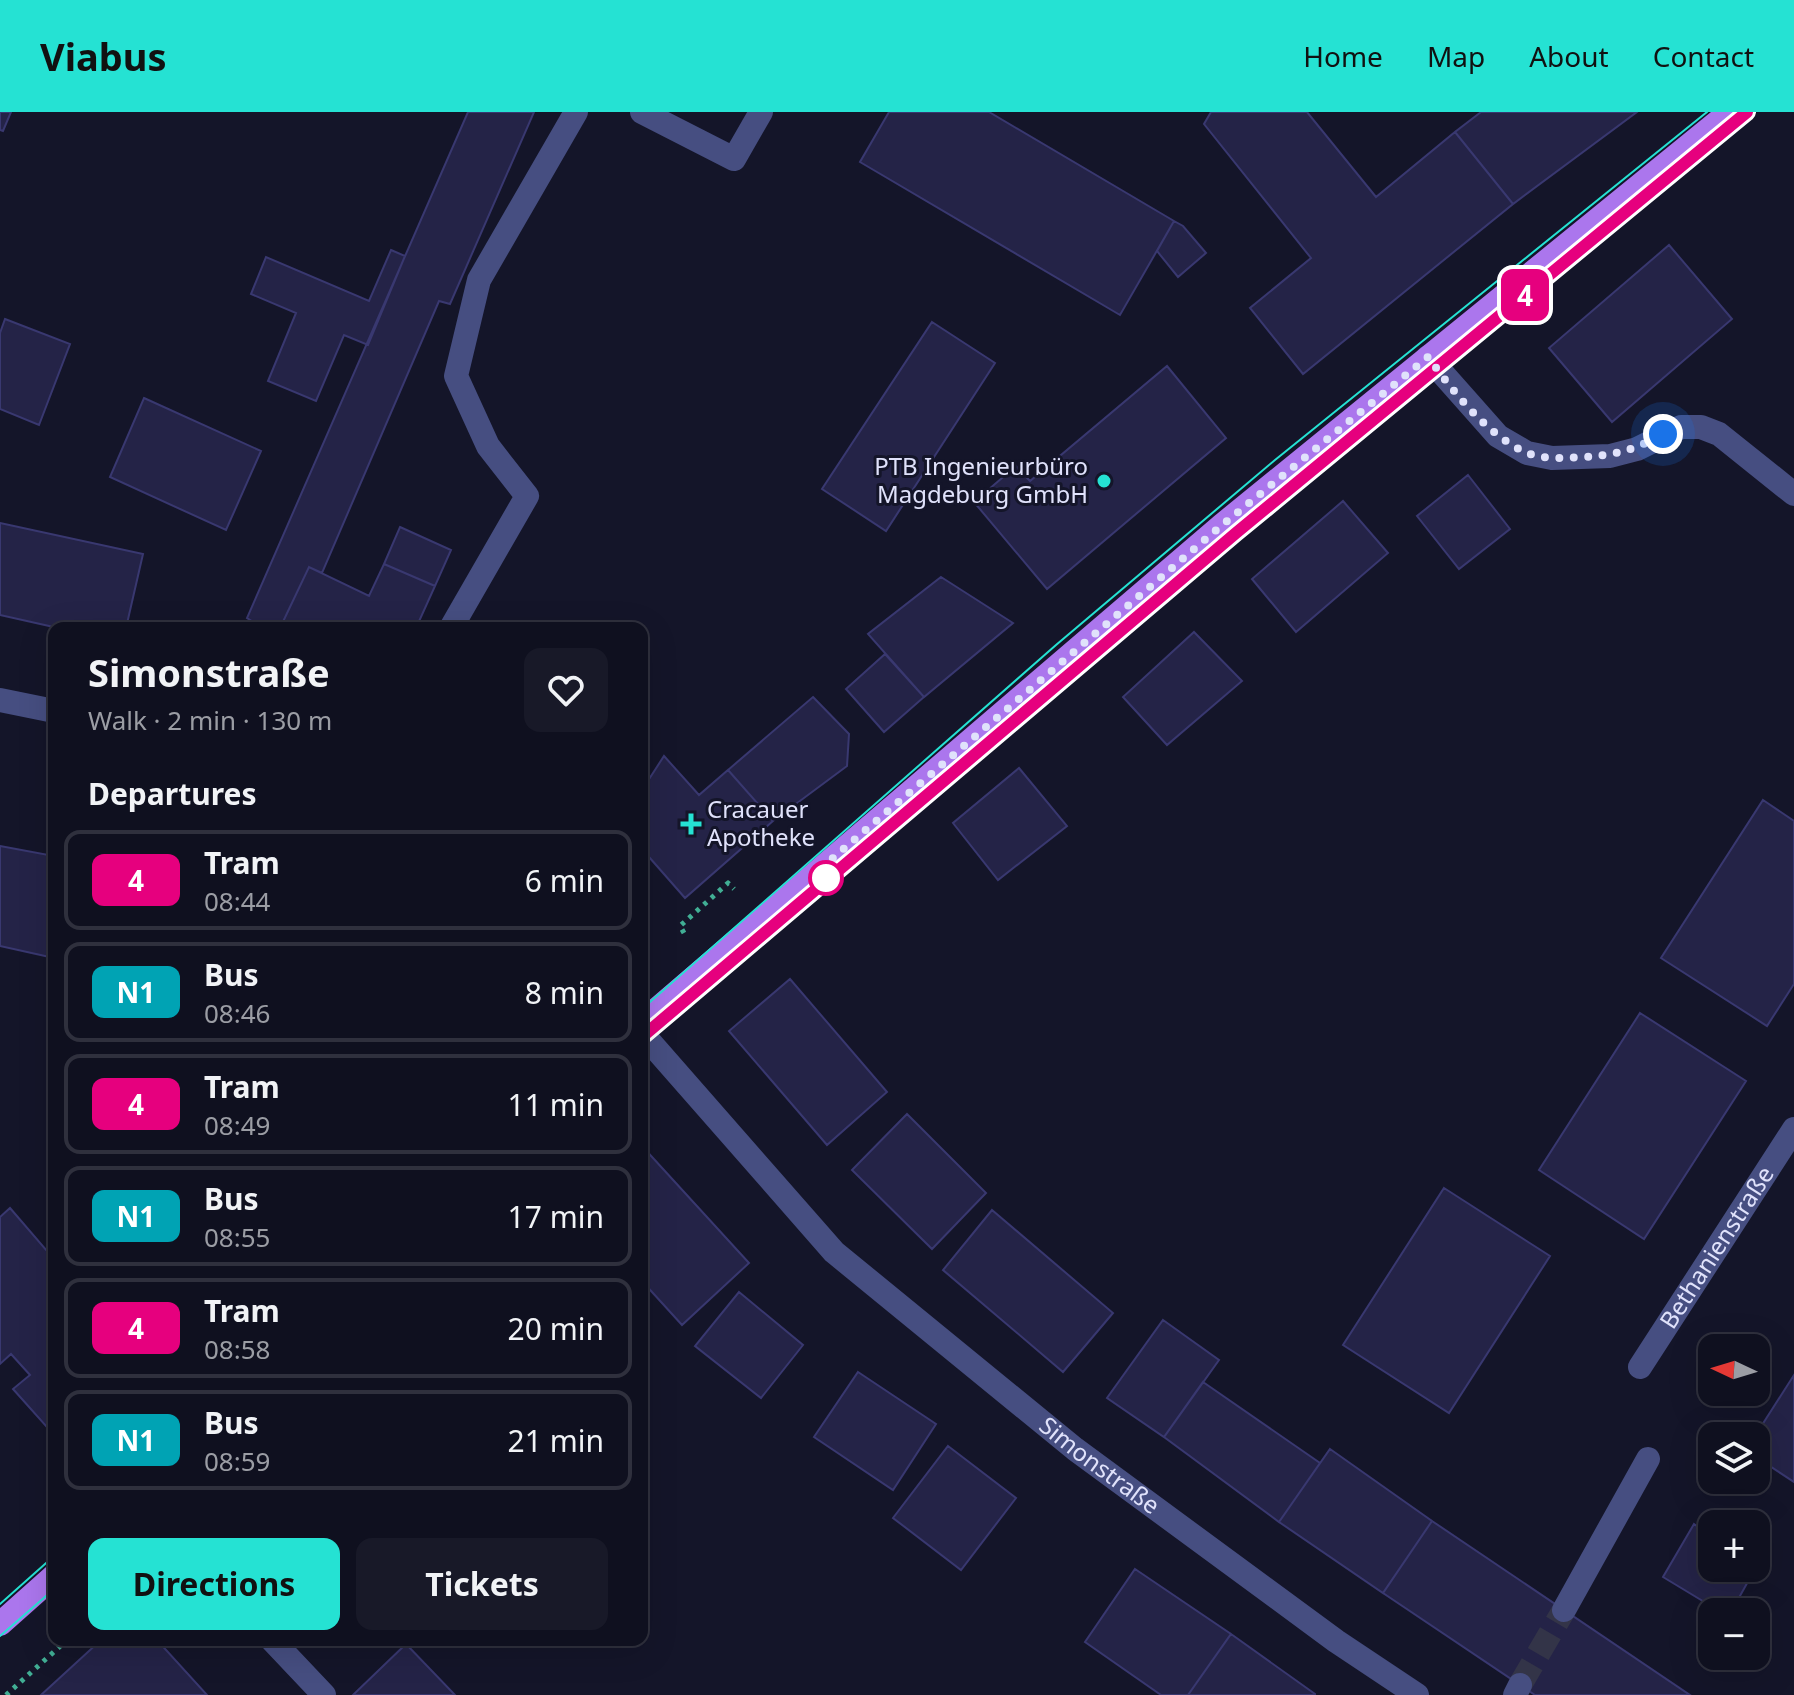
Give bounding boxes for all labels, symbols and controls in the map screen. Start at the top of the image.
text: Viabus [40,30,167,82]
text: Home [1303,37,1383,75]
text: Map [1427,37,1485,75]
text: About [1529,37,1609,75]
text: Contact [1653,37,1754,75]
line badge: 4 [1499,269,1551,321]
text: 4 [1517,276,1533,314]
your location [1643,414,1683,454]
place label: PTB Ingenieurbüro Magdeburg GmbH [874,449,1088,510]
marker: PTB Ingenieurbüro Magdeburg GmbH [1095,472,1113,490]
text: Simonstraße [88,646,330,698]
button: heart [524,648,608,732]
text: Walk · 2 min · 130 m [88,702,332,738]
text: Departures [88,773,257,814]
place label: Cracauer Apotheke [707,792,815,853]
marker: Cracauer Apotheke [682,815,700,833]
text: Tram [204,842,280,883]
text: 6 min [525,860,604,901]
text: 4 [128,861,144,899]
unlabelled marker [809,861,843,895]
text: 08:44 [204,883,270,919]
text: Bus [204,954,259,995]
text: 8 min [525,972,604,1013]
text: N1 [117,973,155,1011]
text: 08:46 [204,995,270,1031]
text: Tram [204,1066,280,1107]
text: 11 min [508,1084,604,1125]
text: 4 [128,1085,144,1123]
text: 08:49 [204,1107,270,1143]
street label: Bethanienstraße [1651,1159,1781,1335]
text: Bus [204,1178,259,1219]
text: 17 min [508,1196,604,1237]
text: N1 [117,1197,155,1235]
text: 08:55 [204,1219,270,1255]
text: Tram [204,1290,280,1331]
text: 20 min [508,1308,604,1349]
text: 4 [128,1309,144,1347]
text: 08:58 [204,1331,270,1367]
north arrow [1698,1334,1770,1406]
map controls [1698,1334,1770,1670]
text: Bus [204,1402,259,1443]
street label: Simonstraße [1033,1408,1167,1521]
text: 21 min [508,1420,604,1461]
text: N1 [117,1421,155,1459]
button: layers [1698,1422,1770,1494]
text: 08:59 [204,1443,270,1479]
button: + [1698,1510,1770,1582]
button: Directions [88,1538,340,1630]
button: Tickets [356,1538,608,1630]
button: − [1698,1598,1770,1670]

